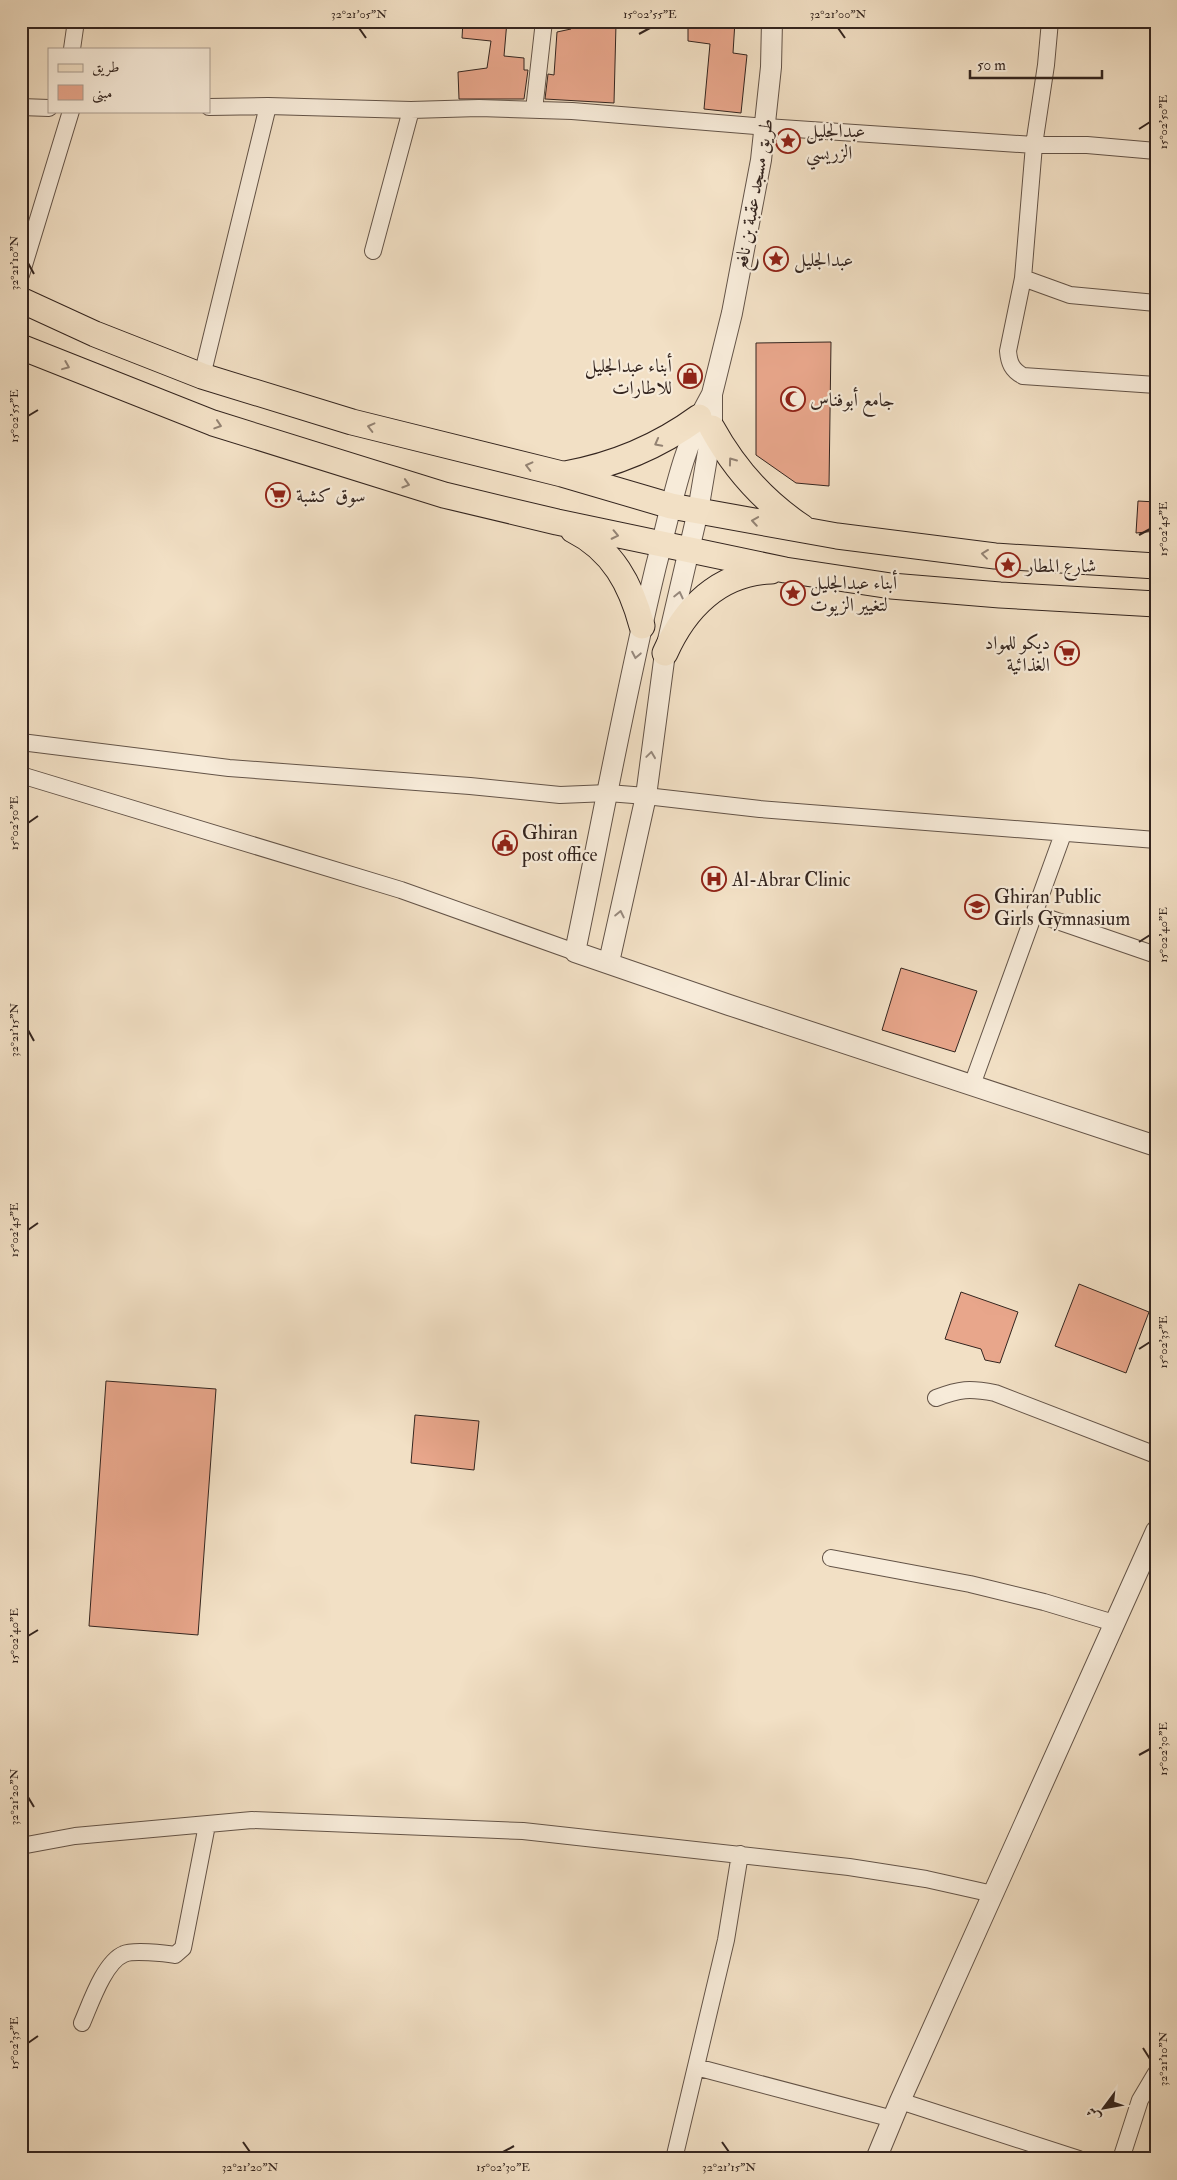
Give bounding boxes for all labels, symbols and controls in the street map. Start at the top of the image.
text: 32°21'05"N [331,7,387,22]
text: 15°02'55"E [623,7,677,22]
text: 32°21'00"N [810,7,867,22]
legend [48,48,210,112]
scale bar [970,48,1102,80]
text: 50 m [977,56,1006,75]
text: طريق [92,58,119,77]
text: مبنى [92,84,112,104]
text: 15°02'50"E [1156,95,1171,149]
street label: طريق مسجد عقبة بن نافع [729,117,784,273]
place label: عبدالجليل الزريسي [806,119,865,170]
place icon: عبدالجليل الزريسي [775,128,801,154]
text: 32°21'10"N [7,235,22,290]
place icon: عبدالجليل [763,246,789,272]
place label: عبدالجليل [794,248,853,273]
place label: أبناء عبدالجليل للاطارات [585,353,673,400]
one-way arrow [61,360,70,371]
shop icon: أبناء عبدالجليل للاطارات [677,363,703,389]
mosque icon: جامع أبوفناس [780,386,806,412]
place label: جامع أبوفناس [810,387,895,417]
text: 15°02'55"E [7,389,22,443]
one-way arrow [213,419,221,429]
one-way arrow [367,422,376,433]
one-way arrow [654,437,663,447]
one-way arrow [729,457,738,467]
one-way arrow [525,461,534,472]
one-way arrow [402,478,410,488]
supermarket icon: سوق كشبة [265,482,291,508]
place label: سوق كشبة [296,484,366,508]
text: 15°02'45"E [1156,501,1171,556]
one-way arrow [751,516,759,526]
one-way arrow [611,529,619,539]
one-way arrow [981,549,989,560]
place icon: شارع المطار [995,552,1021,578]
place label: شارع المطار [1024,554,1096,581]
place label: أبناء عبدالجليل لتغيير الزيوت [810,570,898,617]
place icon: أبناء عبدالجليل لتغيير الزيوت [780,580,806,606]
one-way arrow [673,591,684,599]
place label: ديكو للمواد الغذائية [985,631,1050,677]
supermarket icon: ديكو للمواد الغذائية [1054,640,1080,666]
one-way arrow [631,651,641,660]
one-way arrow [646,751,656,759]
text: 15°02'50"E [7,796,22,850]
place label: Ghiran post office [521,821,598,868]
public building icon: Ghiran post office [492,830,518,856]
hospital icon: Al-Abrar Clinic [701,866,727,892]
place label: Al-Abrar Clinic [731,868,851,892]
place label: Ghiran Public Girls Gymnasium [994,885,1130,931]
school or university icon: Ghiran Public Girls Gymnasium [964,894,990,920]
text: 15°02'40"E [1156,907,1171,963]
one-way arrow [614,910,625,919]
text: 32°21'15"N [7,1003,22,1057]
text: 15°02'45"E [7,1202,22,1257]
text: 15°02'35"E [1156,1315,1171,1368]
text: 15°02'40"E [7,1608,22,1664]
text: 15°02'30"E [1156,1722,1171,1776]
text: 32°21'20"N [7,1768,22,1825]
text: 15°02'35"E [7,2016,22,2069]
text: 32°21'10"N [1156,2031,1171,2086]
north arrow [1080,2082,1130,2132]
text: ش [1082,2104,1104,2125]
text: 32°21'20"N [222,2160,279,2175]
text: 15°02'30"E [476,2160,530,2175]
text: 32°21'15"N [702,2160,756,2175]

